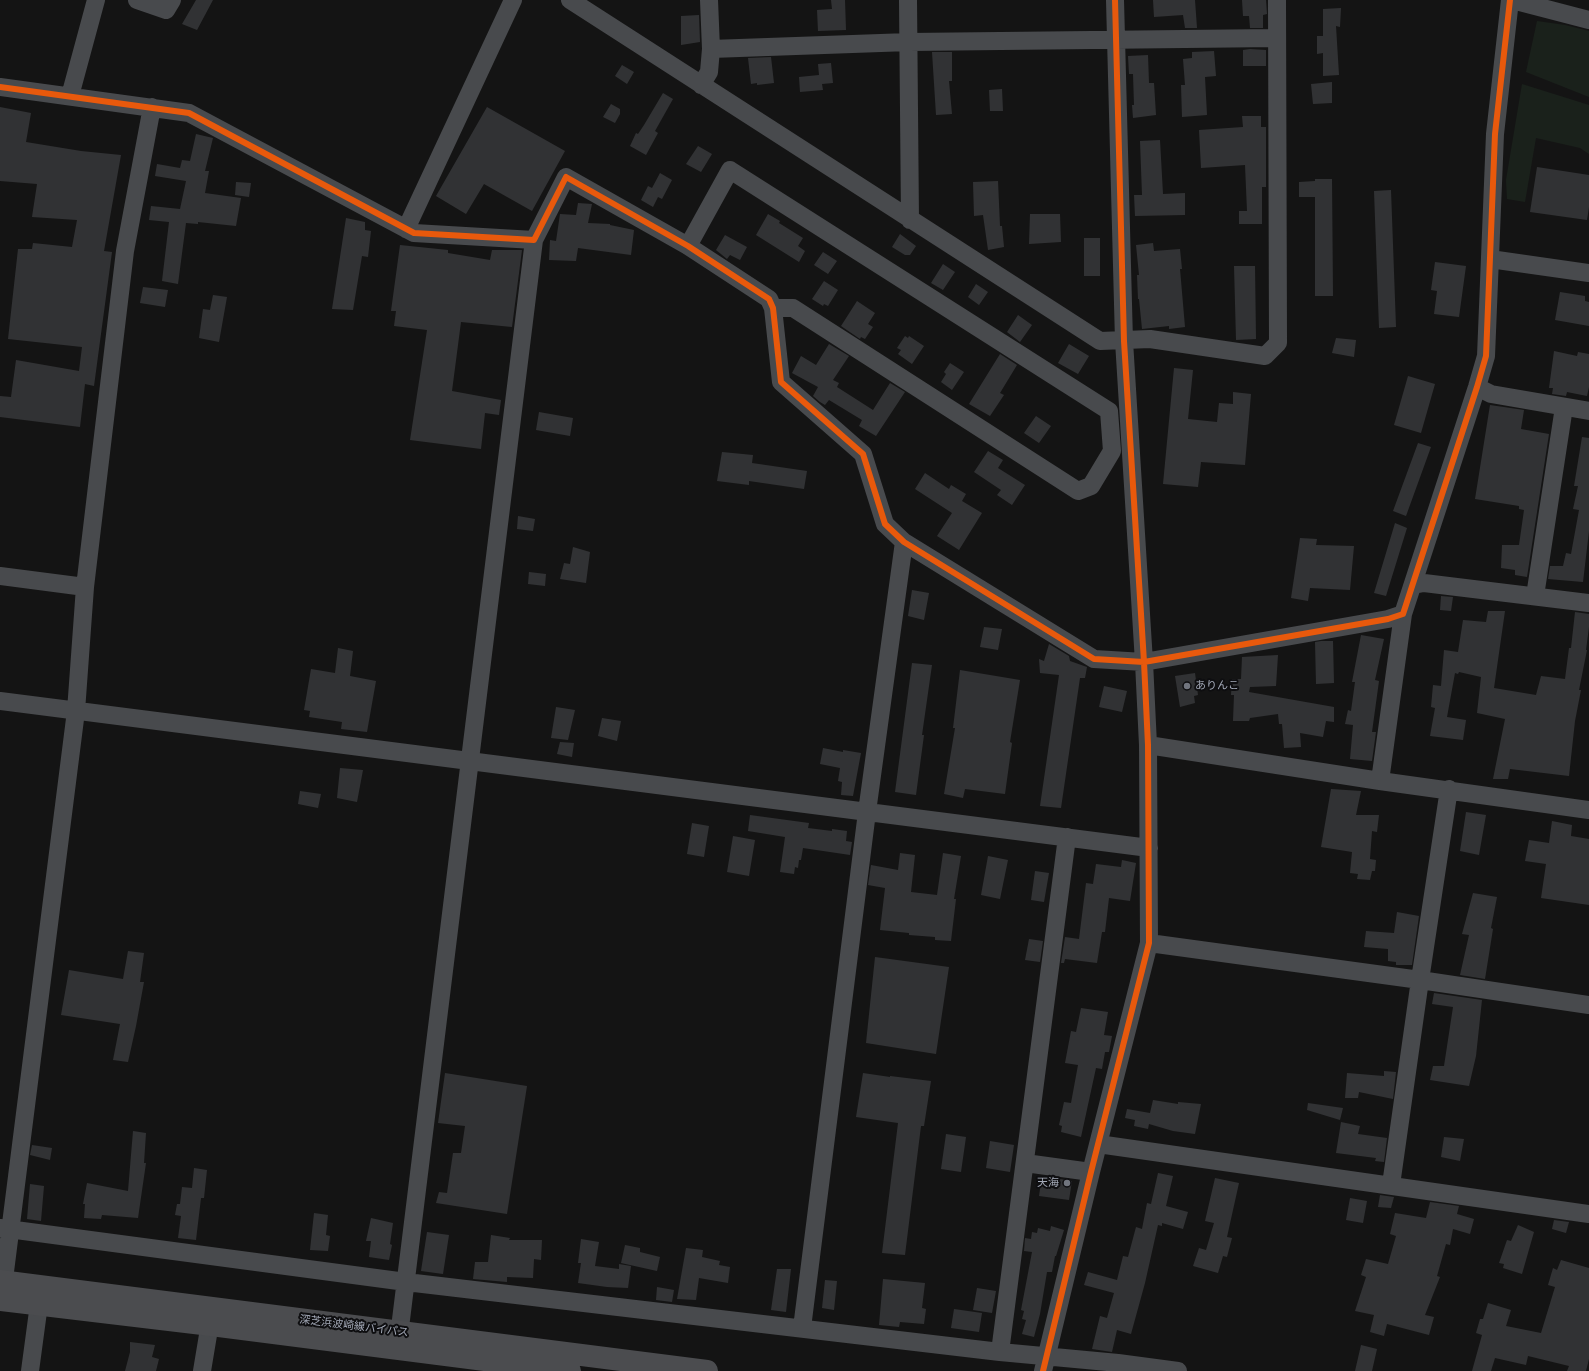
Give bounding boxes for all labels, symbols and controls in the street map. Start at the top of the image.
place label: ありんこ [1195,679,1239,693]
marker: ありんこ [1182,681,1192,691]
place label: 天海 [1037,1176,1059,1190]
marker: 天海 [1062,1178,1072,1188]
street label: 深芝浜波崎線バイパス [299,1313,409,1339]

